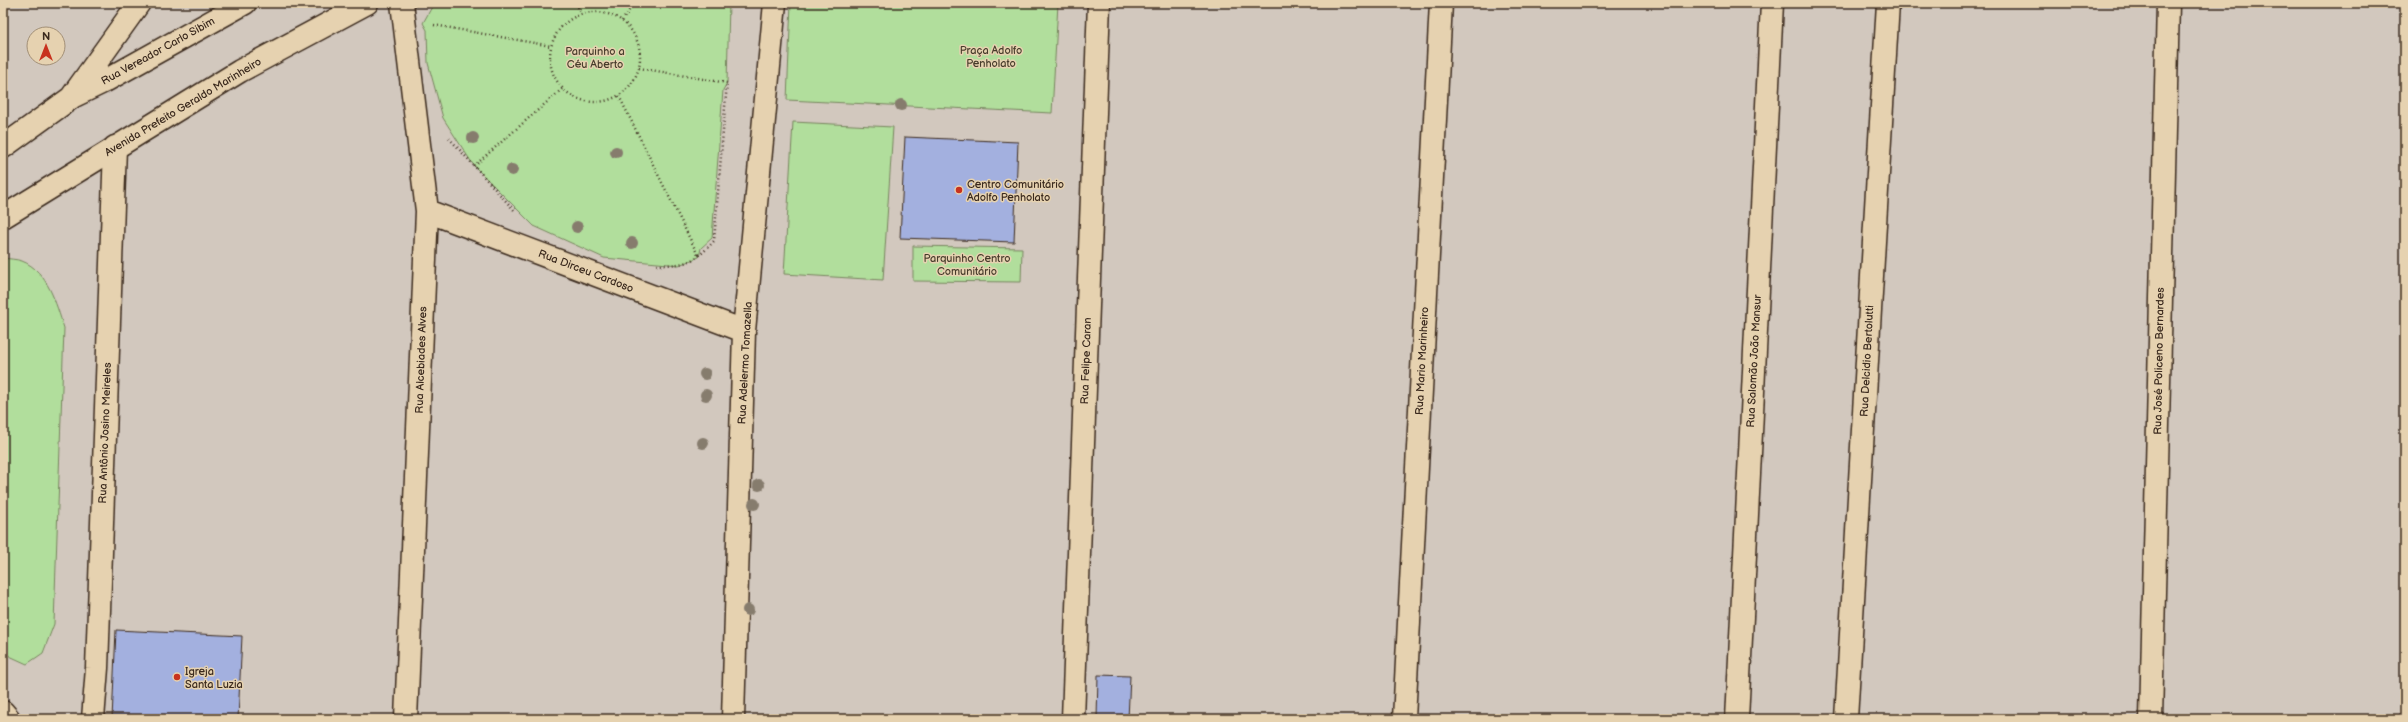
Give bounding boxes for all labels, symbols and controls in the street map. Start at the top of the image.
street label: Rua Vereador Carlo Sibim [99,14,217,88]
north arrow [26,26,66,66]
text: N [42,30,50,43]
park label: Praça Adolfo Penholato [960,44,1022,70]
park label: Parquinho a Céu Aberto [565,45,625,71]
street label: Avenida Prefeito Geraldo Marinheiro [102,55,264,159]
place label: Centro Comunitário Adolfo Penholato [967,178,1064,204]
marker: Centro Comunitário Adolfo Penholato [954,185,964,195]
street label: Rua Dirceu Cardoso [537,247,635,295]
park label: Parquinho Centro Comunitário [923,252,1011,278]
street label: Rua José Policeno Bernardes [2151,287,2167,435]
street label: Rua Salomão João Mansur [1744,293,1764,428]
street label: Rua Adelermo Tomazella [735,301,755,425]
street label: Rua Delcidio Bertolutti [1858,305,1876,417]
street label: Rua Alcebiades Alves [413,306,429,414]
street label: Rua Mario Marinheiro [1413,307,1431,415]
street label: Rua Felipe Caran [1078,317,1094,405]
street label: Rua Antônio Josino Meireles [96,362,114,504]
place label: Igreja Santa Luzia [185,665,243,691]
marker: Igreja Santa Luzia [172,672,182,682]

